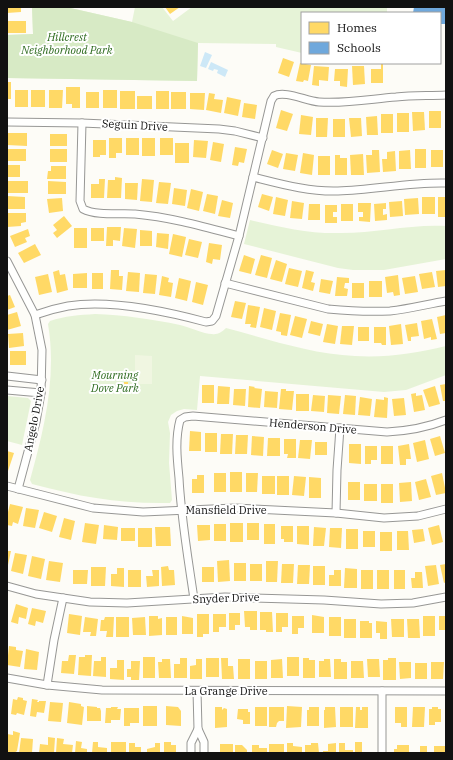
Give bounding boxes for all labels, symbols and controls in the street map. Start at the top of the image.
legend [301,12,441,64]
text: Homes [337,20,377,35]
park label: Hillcrest Neighborhood Park [20,30,113,57]
text: Schools [337,40,381,55]
street label: Seguin Drive [102,116,168,134]
park label: Mourning Dove Park [90,368,139,395]
street label: Angelo Drive [21,385,47,453]
street label: Henderson Drive [269,415,358,437]
street label: Mansfield Drive [185,503,267,517]
street label: Snyder Drive [192,590,260,606]
street label: La Grange Drive [184,684,268,698]

